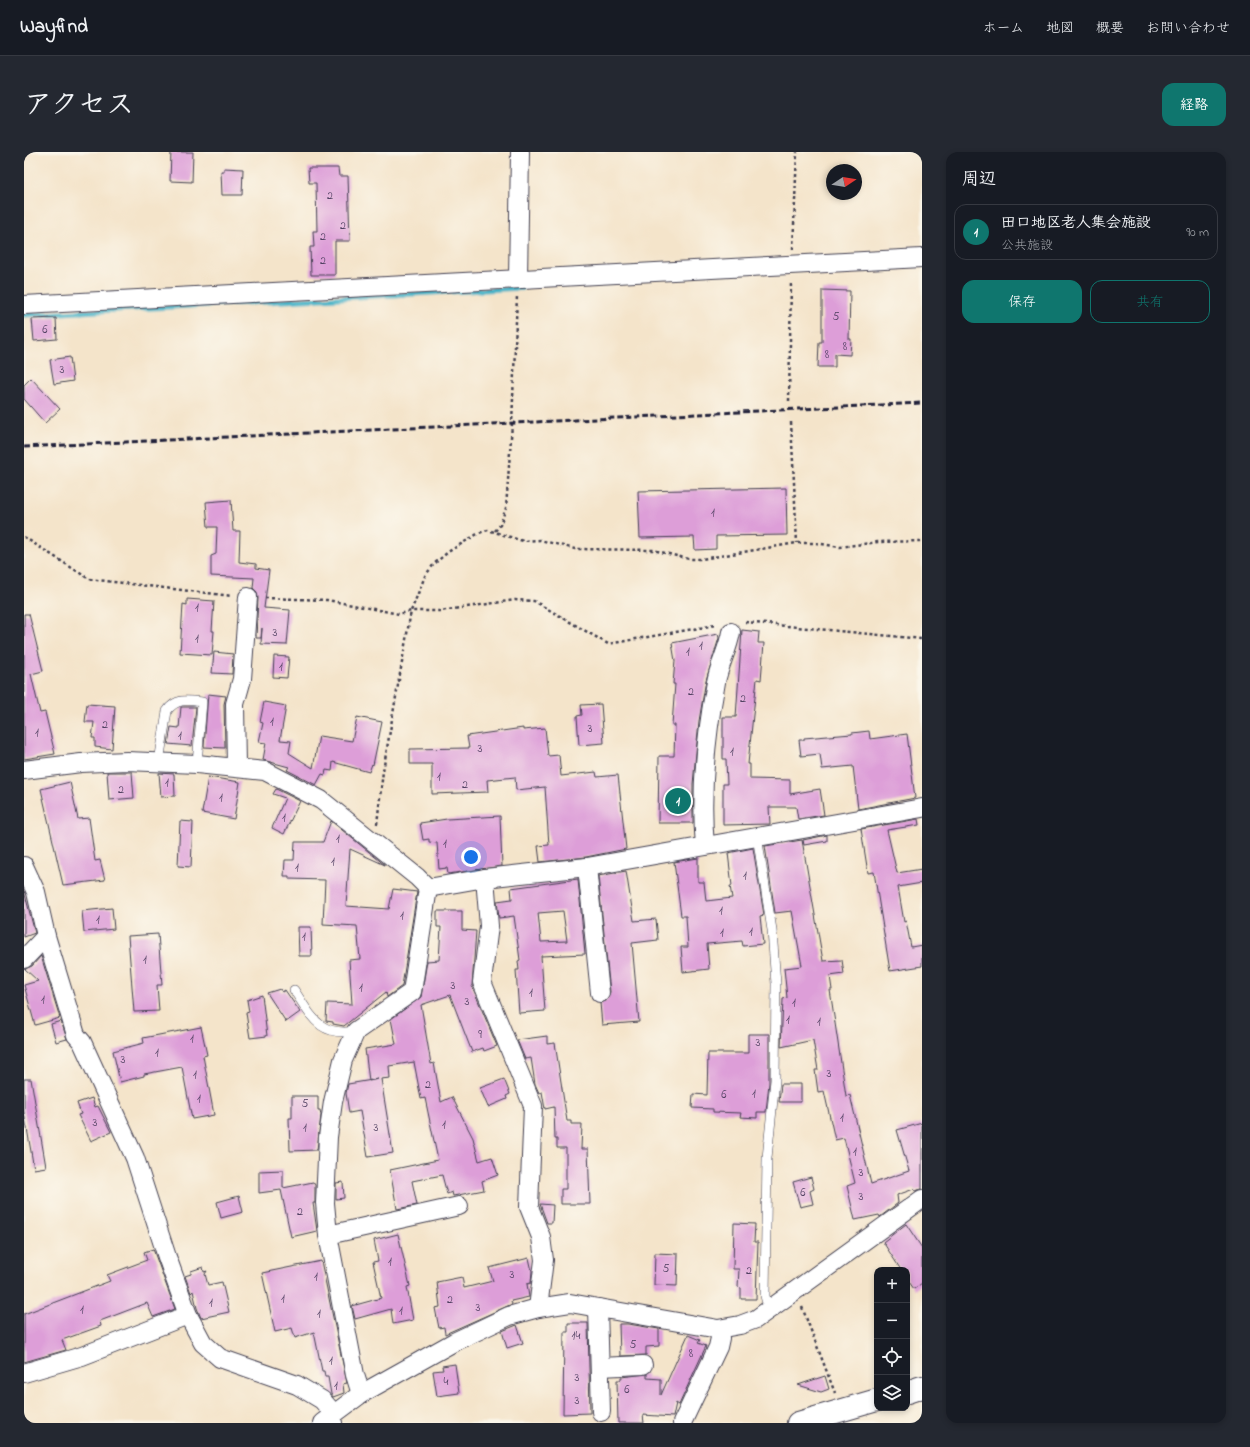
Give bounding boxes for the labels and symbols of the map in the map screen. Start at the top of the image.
north arrow [826,164,862,200]
house number: 2 [327,187,333,205]
house number: 2 [340,217,346,235]
house number: 2 [320,228,326,246]
house number: 2 [320,252,326,270]
house number: 5 [833,308,840,326]
house number: 6 [42,321,48,339]
house number: 8 [843,338,848,356]
house number: 8 [825,346,830,364]
house number: 3 [60,361,65,379]
house number: 1 [711,504,715,522]
house number: 1 [195,599,199,617]
house number: 3 [273,624,278,642]
house number: 1 [195,630,199,648]
house number: 1 [699,637,703,655]
house number: 1 [686,643,690,661]
house number: 1 [279,658,283,676]
house number: 2 [688,683,694,701]
house number: 2 [740,690,746,708]
house number: 1 [270,713,274,731]
house number: 2 [102,716,108,734]
house number: 3 [588,720,593,738]
house number: 1 [35,724,39,742]
house number: 1 [178,727,182,745]
house number: 3 [478,740,483,758]
house number: 1 [730,743,734,761]
house number: 1 [437,768,441,786]
house number: 1 [165,774,169,792]
house number: 2 [462,776,468,794]
house number: 2 [118,781,124,799]
pin: 1 [665,786,691,816]
house number: 1 [219,789,223,807]
house number: 1 [282,809,286,827]
house number: 1 [336,830,340,848]
house number: 1 [443,835,447,853]
your location [461,847,481,867]
house number: 1 [331,853,335,871]
house number: 1 [295,859,299,877]
house number: 1 [743,867,747,885]
house number: 1 [719,902,723,920]
house number: 1 [400,907,404,925]
house number: 1 [96,911,100,929]
house number: 1 [749,923,753,941]
house number: 1 [720,924,724,942]
house number: 1 [302,928,306,946]
house number: 1 [143,951,147,969]
house number: 3 [451,977,456,995]
house number: 1 [359,979,363,997]
house number: 1 [529,984,533,1002]
house number: 1 [41,991,45,1009]
house number: 3 [465,993,470,1011]
house number: 1 [792,994,796,1012]
house number: 1 [786,1011,790,1029]
house number: 1 [817,1013,821,1031]
house number: 9 [478,1026,482,1044]
house number: 1 [190,1030,194,1048]
house number: 3 [756,1034,761,1052]
house number: 1 [155,1044,159,1062]
house number: 3 [121,1051,126,1069]
house number: 3 [827,1065,832,1083]
house number: 1 [193,1066,197,1084]
house number: 2 [425,1076,431,1094]
house number: 1 [752,1085,756,1103]
house number: 6 [721,1086,727,1104]
house number: 1 [197,1090,201,1108]
house number: 5 [302,1095,309,1113]
house number: 1 [840,1109,844,1127]
house number: 3 [93,1114,98,1132]
house number: 1 [442,1116,446,1134]
house number: 1 [303,1119,307,1137]
house number: 3 [374,1119,379,1137]
house number: 1 [853,1143,857,1161]
house number: 3 [859,1164,864,1182]
house number: 6 [800,1184,806,1202]
house number: 3 [859,1188,864,1206]
house number: 2 [297,1203,303,1221]
house number: 1 [388,1253,392,1271]
house number: 5 [663,1260,670,1278]
house number: 2 [746,1262,752,1280]
house number: 3 [510,1266,515,1284]
house number: 1 [314,1268,318,1286]
house number: 1 [281,1290,285,1308]
house number: 2 [447,1291,453,1309]
house number: 1 [209,1294,213,1312]
house number: 3 [476,1299,481,1317]
house number: 1 [80,1301,84,1319]
house number: 1 [399,1302,403,1320]
house number: 1 [317,1305,321,1323]
house number: 14 [572,1327,580,1345]
house number: 5 [630,1336,637,1354]
house number: 8 [689,1345,694,1363]
house number: 1 [329,1352,333,1370]
house number: 3 [575,1369,580,1387]
house number: 4 [444,1373,449,1391]
house number: 1 [334,1377,338,1395]
house number: 6 [624,1381,630,1399]
house number: 3 [575,1392,580,1410]

